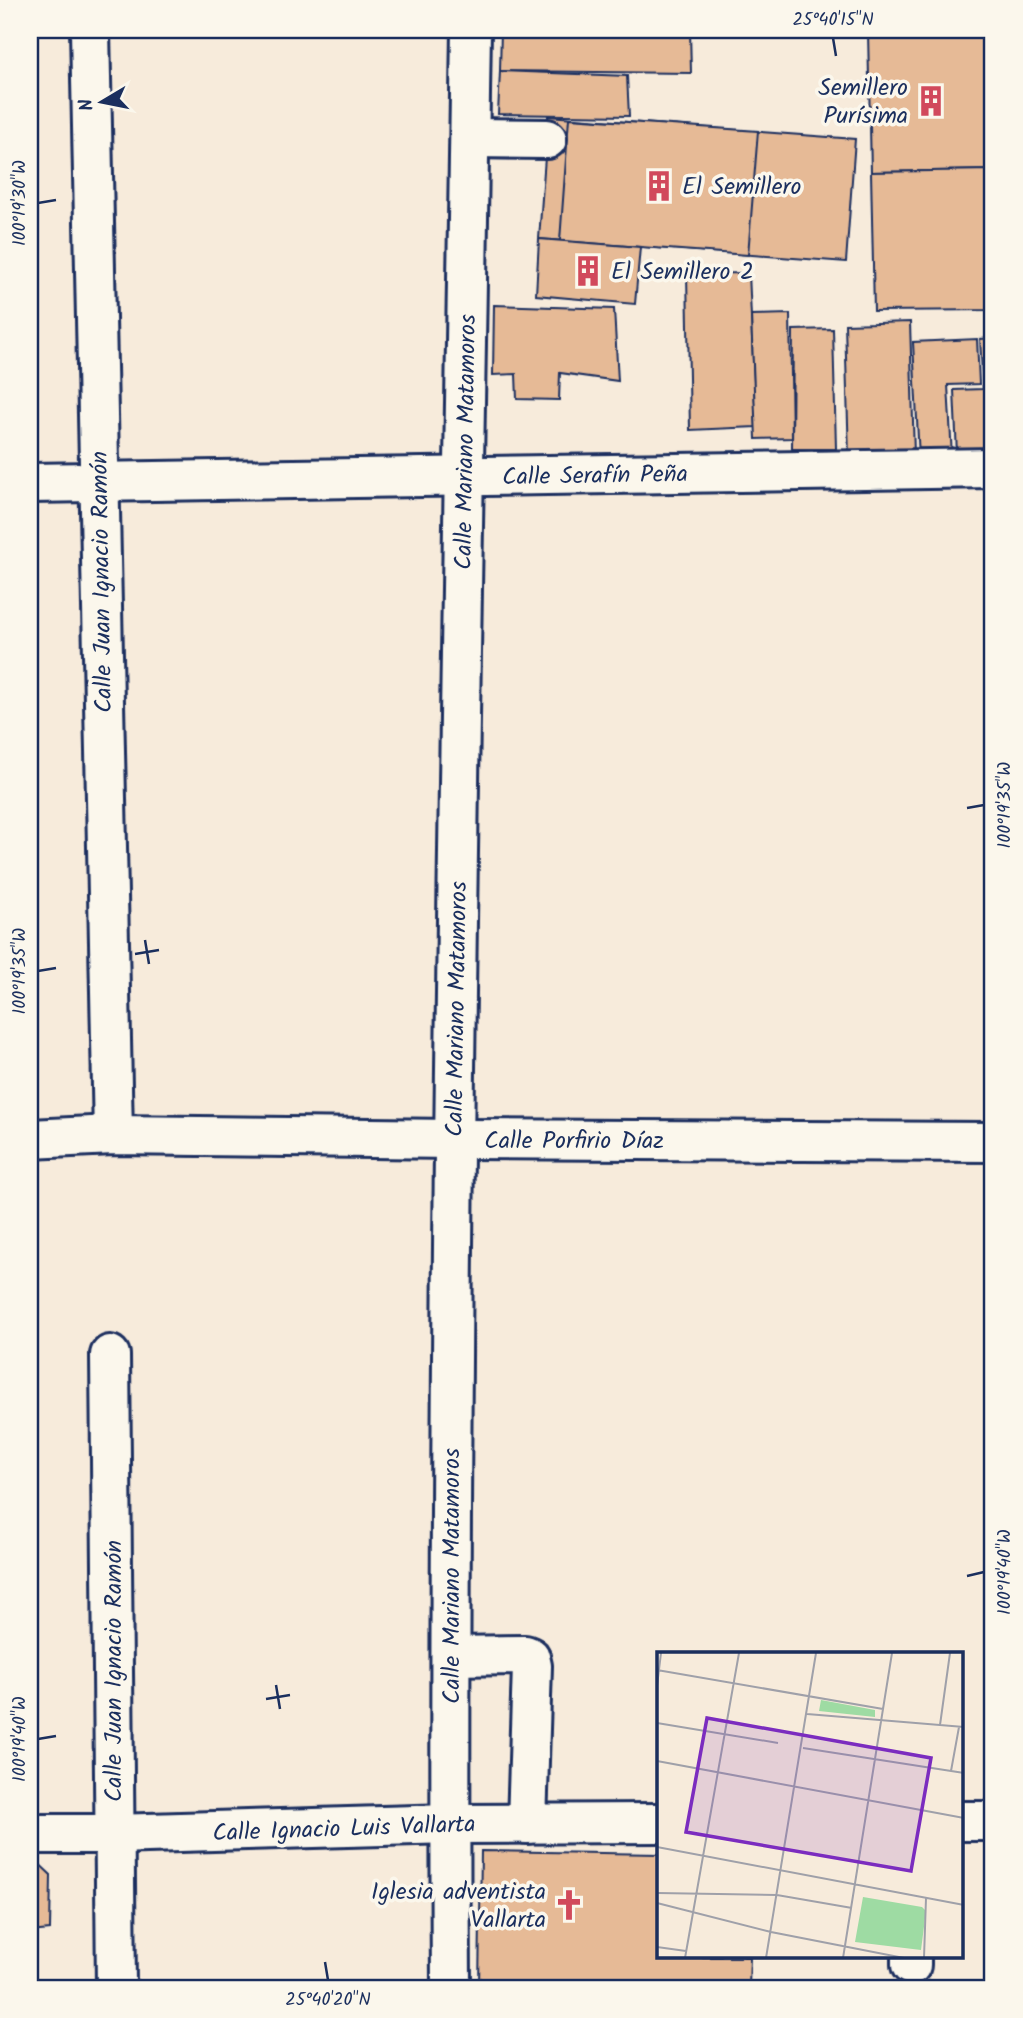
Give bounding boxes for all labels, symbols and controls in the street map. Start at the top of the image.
text: 25°40'15"N [792,6,874,35]
north arrow [66,66,136,136]
place label: Semillero Purísima [818,69,908,136]
building icon: Semillero Purísima [914,84,948,118]
text: N [71,96,103,113]
text: 100°19'30"W [6,160,35,246]
place label: El Semillero [682,168,801,207]
building icon: El Semillero [642,169,676,203]
place label: El Semillero 2 [611,253,754,292]
building icon: El Semillero 2 [571,254,605,288]
street label: Calle Mariano Matamoros [445,314,488,570]
street label: Calle Juan Ignacio Ramón [81,451,124,713]
street label: Calle Serafín Peña [502,455,688,498]
text: 100°19'35"W [991,762,1020,848]
street label: Calle Mariano Matamoros [436,881,479,1137]
text: 100°19'35"W [6,928,35,1014]
street label: Calle Porfirio Díaz [484,1122,664,1161]
street label: Calle Mariano Matamoros [433,1448,472,1704]
text: 100°19'40"W [991,1529,1020,1615]
street label: Calle Juan Ignacio Ramón [95,1540,134,1802]
inset map [657,1652,964,1958]
text: 100°19'40"W [6,1696,35,1782]
street label: Calle Ignacio Luis Vallarta [212,1805,476,1854]
place label: Iglesia adventista Vallarta [371,1873,546,1940]
church icon: Iglesia adventista Vallarta [552,1888,586,1922]
text: 25°40'20"N [285,1986,371,2015]

